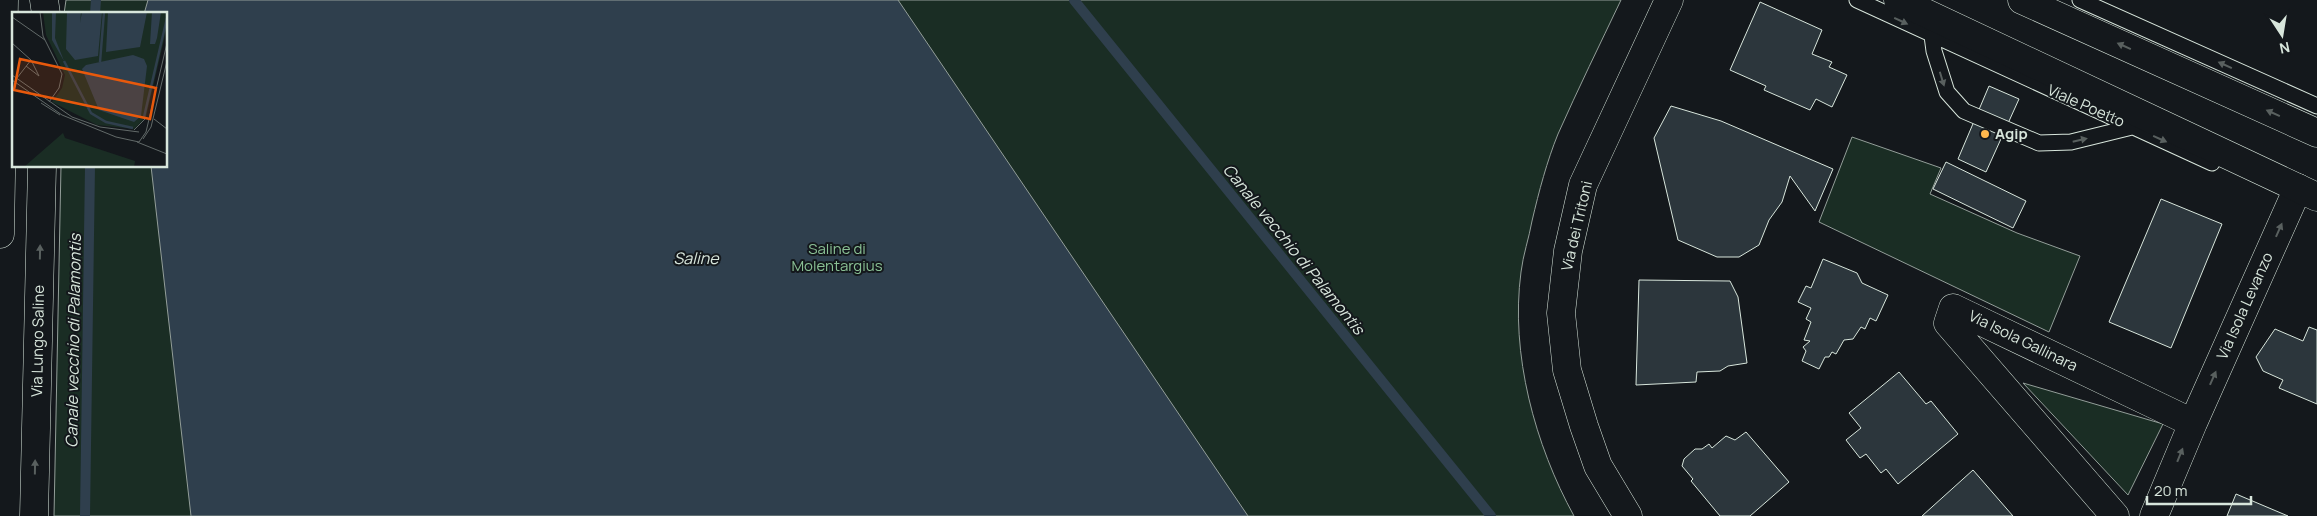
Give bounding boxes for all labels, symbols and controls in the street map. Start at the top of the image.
north arrow [2257,10,2307,60]
inset map [12,12,168,168]
one-way arrow [1894,17,1908,25]
text: N [2278,38,2292,59]
one-way arrow [2117,41,2131,49]
one-way arrow [2218,60,2232,68]
one-way arrow [1939,72,1947,87]
street label: Viale Poetto [2044,79,2128,132]
one-way arrow [2266,108,2280,116]
place label: Agip [1995,123,2028,144]
marker: Agip [1979,128,1991,140]
one-way arrow [2073,136,2088,144]
one-way arrow [2153,136,2167,144]
water label: Canale vecchio di Palamontis [1218,159,1371,340]
street label: Via dei Tritoni [1556,179,1597,273]
one-way arrow [2276,223,2284,237]
water label: Canale vecchio di Palamontis [60,232,86,448]
park label: Saline di Molentargius [791,238,883,276]
one-way arrow [36,244,44,260]
water label: Saline [673,247,720,269]
street label: Via Isola Levanzo [2211,249,2278,363]
street label: Via Lungo Saline [26,285,49,397]
street label: Via Isola Gallinara [1965,305,2081,376]
one-way arrow [2209,371,2217,385]
one-way arrow [2176,448,2184,462]
one-way arrow [31,459,39,475]
scale bar [2147,474,2251,506]
text: 20 m [2154,480,2187,501]

